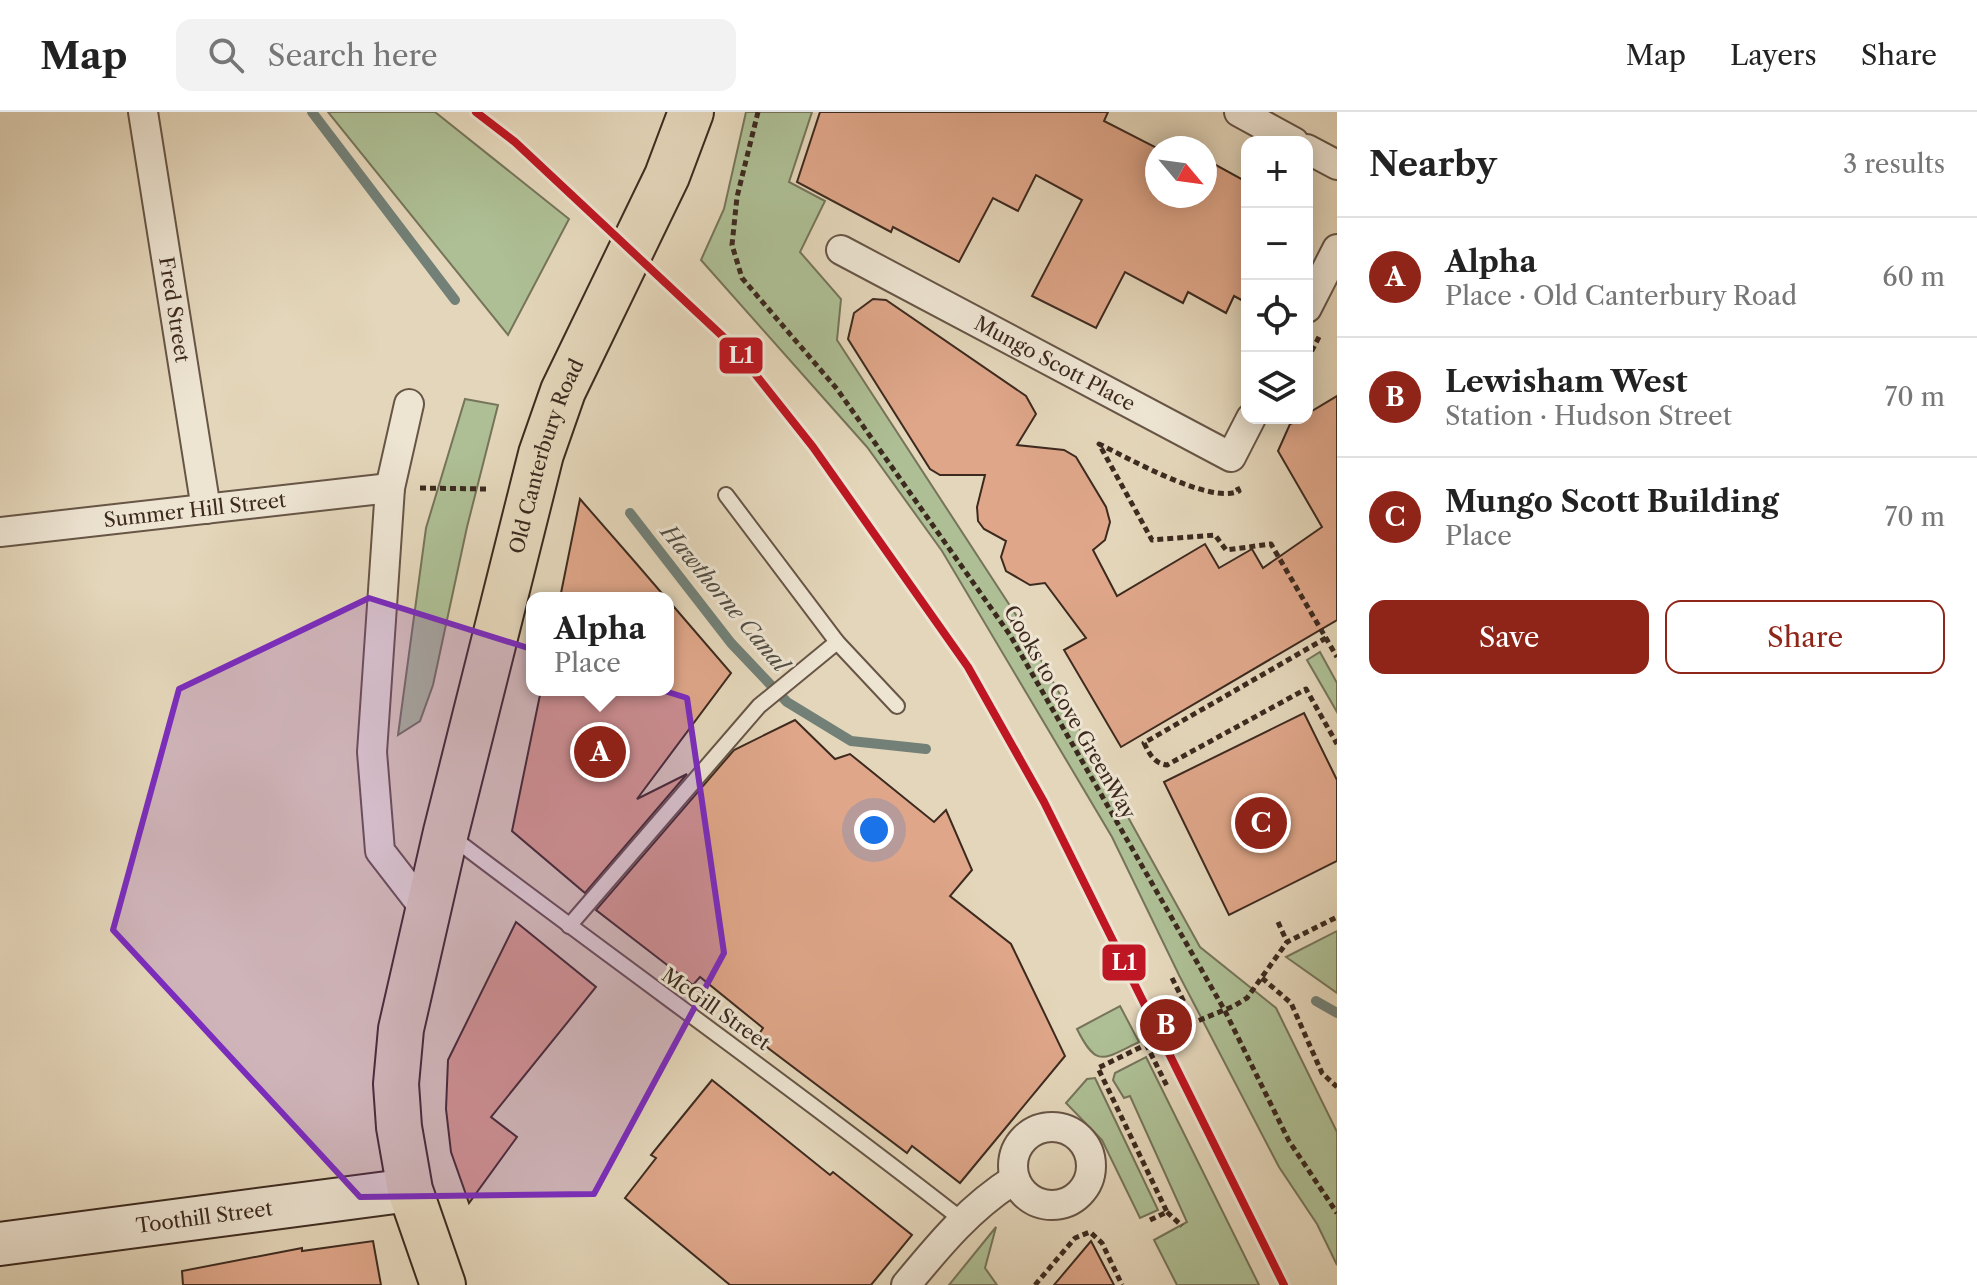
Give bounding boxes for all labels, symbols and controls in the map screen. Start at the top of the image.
search box [176,19,736,91]
text: Map [40,32,128,79]
icon: search [204,33,248,77]
text: Search here [268,37,438,74]
text: Map [1626,38,1686,72]
text: Layers [1730,38,1817,72]
text: Share [1861,38,1937,72]
north arrow [1145,136,1217,208]
map controls [1241,136,1313,424]
button: + [1241,136,1313,208]
text: Nearby [1369,143,1497,185]
text: 3 results [1843,148,1945,180]
button: − [1241,208,1313,280]
text: Alpha [1445,243,1537,280]
street label: Fred Street [154,255,195,364]
text: A [1385,261,1405,293]
text: 60 m [1882,261,1945,293]
button: locate [1241,280,1313,352]
text: Place · Old Canterbury Road [1445,280,1797,312]
street label: Mungo Scott Place [970,311,1139,416]
line badge: L1 [718,336,764,375]
text: L1 [728,342,754,369]
button: layers [1241,352,1313,424]
street label: Old Canterbury Road [504,355,589,556]
text: Lewisham West [1445,363,1688,400]
text: B [1385,381,1405,413]
text: 70 m [1885,381,1945,413]
text: Station · Hudson Street [1445,400,1732,432]
text: Mungo Scott Building [1445,483,1779,520]
street label: Summer Hill Street [102,488,287,532]
text: C [1385,501,1405,533]
text: 70 m [1885,501,1945,533]
water label: Hawthorne Canal [654,518,796,680]
text: Place [1445,520,1512,552]
popup [526,592,674,696]
button: Save [1369,600,1649,674]
button: Share [1665,600,1945,674]
street label: Cooks to Cove GreenWay [999,601,1142,824]
text: Alpha [554,610,646,647]
text: Place [554,647,621,679]
pin: A [574,722,626,782]
pin: C [1235,793,1287,853]
your location [854,810,894,850]
line badge: L1 [1101,943,1147,982]
text: L1 [1111,949,1137,976]
street label: McGill Street [657,963,775,1055]
pin: B [1140,995,1192,1055]
street label: Toothill Street [135,1196,274,1238]

